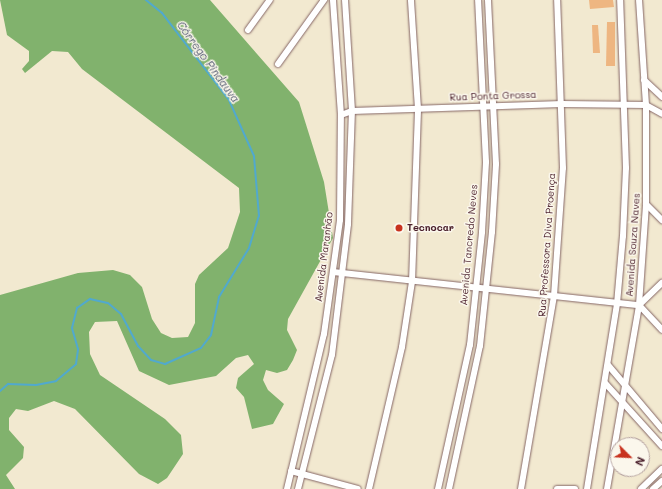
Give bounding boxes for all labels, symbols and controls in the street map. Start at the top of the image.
water label: Córrego Pindauva [174,19,242,105]
street label: Rua Ponta Grossa [449,88,537,104]
street label: Rua Professora Diva Proença [536,173,558,317]
street label: Avenida Tancredo Neves [458,184,480,306]
street label: Avenida Souza Naves [623,193,643,297]
street label: Avenida Maranhão [313,211,335,303]
place label: Tecnocar [407,222,454,234]
marker: Tecnocar [394,223,404,233]
north arrow [610,437,650,477]
text: N [632,455,649,469]

